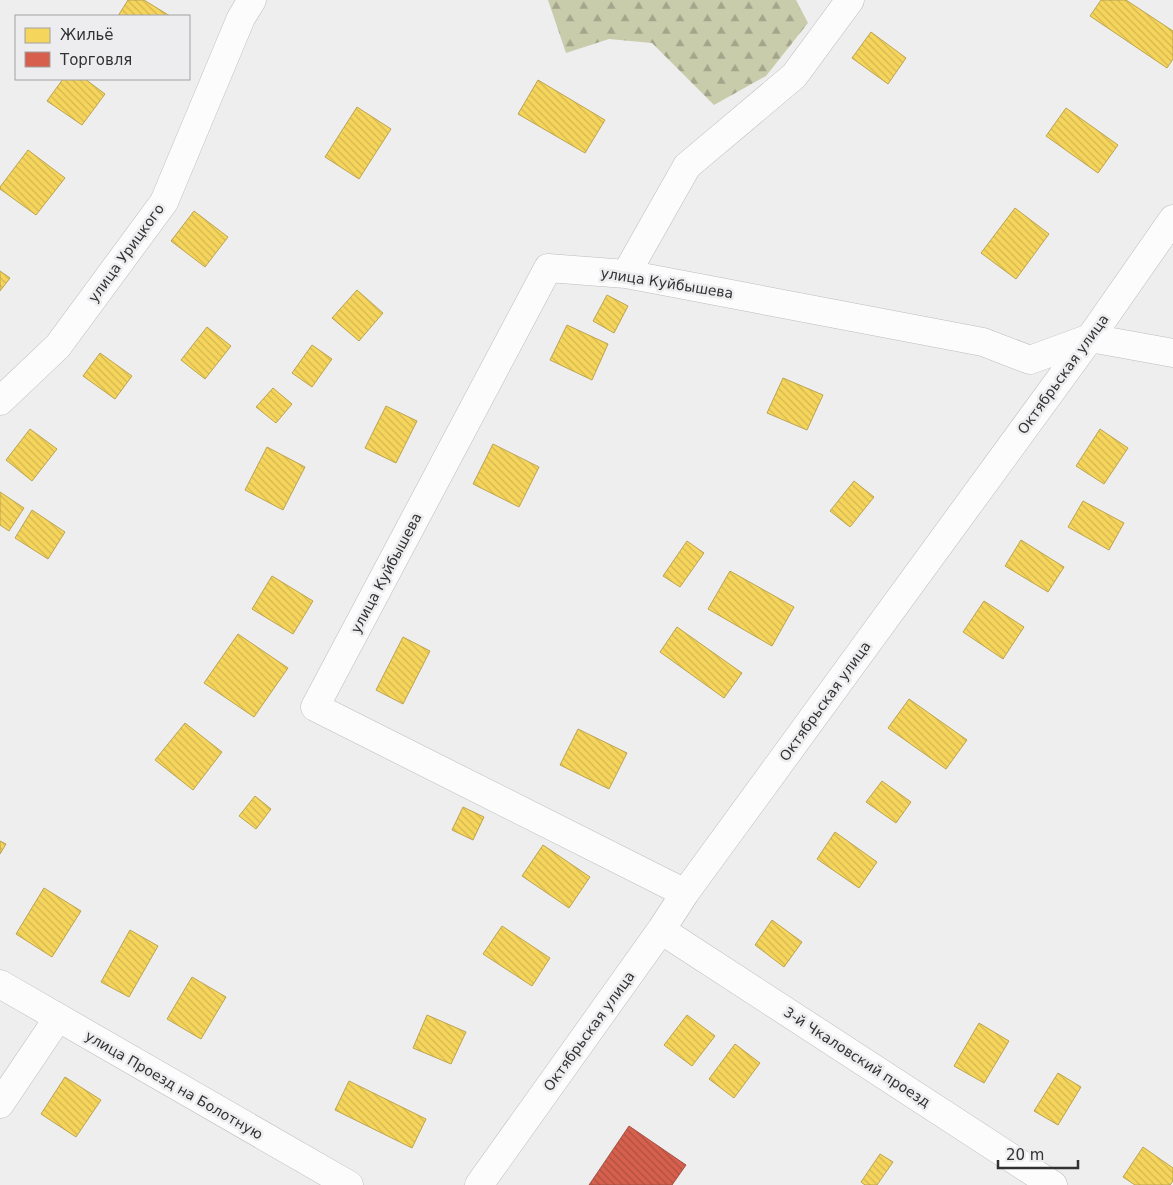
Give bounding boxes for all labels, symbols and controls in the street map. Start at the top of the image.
legend [15,15,190,80]
text: Жильё [60,26,114,44]
text: Торговля [59,51,132,69]
street label: улица Урицкого [85,201,167,305]
street label: улица Куйбышева [599,265,735,301]
street label: Октябрьская улица [1014,311,1112,437]
street label: улица Куйбышева [347,510,425,636]
street label: Октябрьская улица [776,638,874,764]
street label: Октябрьская улица [540,968,638,1094]
street label: 3-й Чкаловский проезд [781,1004,933,1110]
street label: улица Проезд на Болотную [82,1027,266,1143]
scale bar [998,1138,1078,1170]
text: 20 m [1006,1146,1044,1164]

